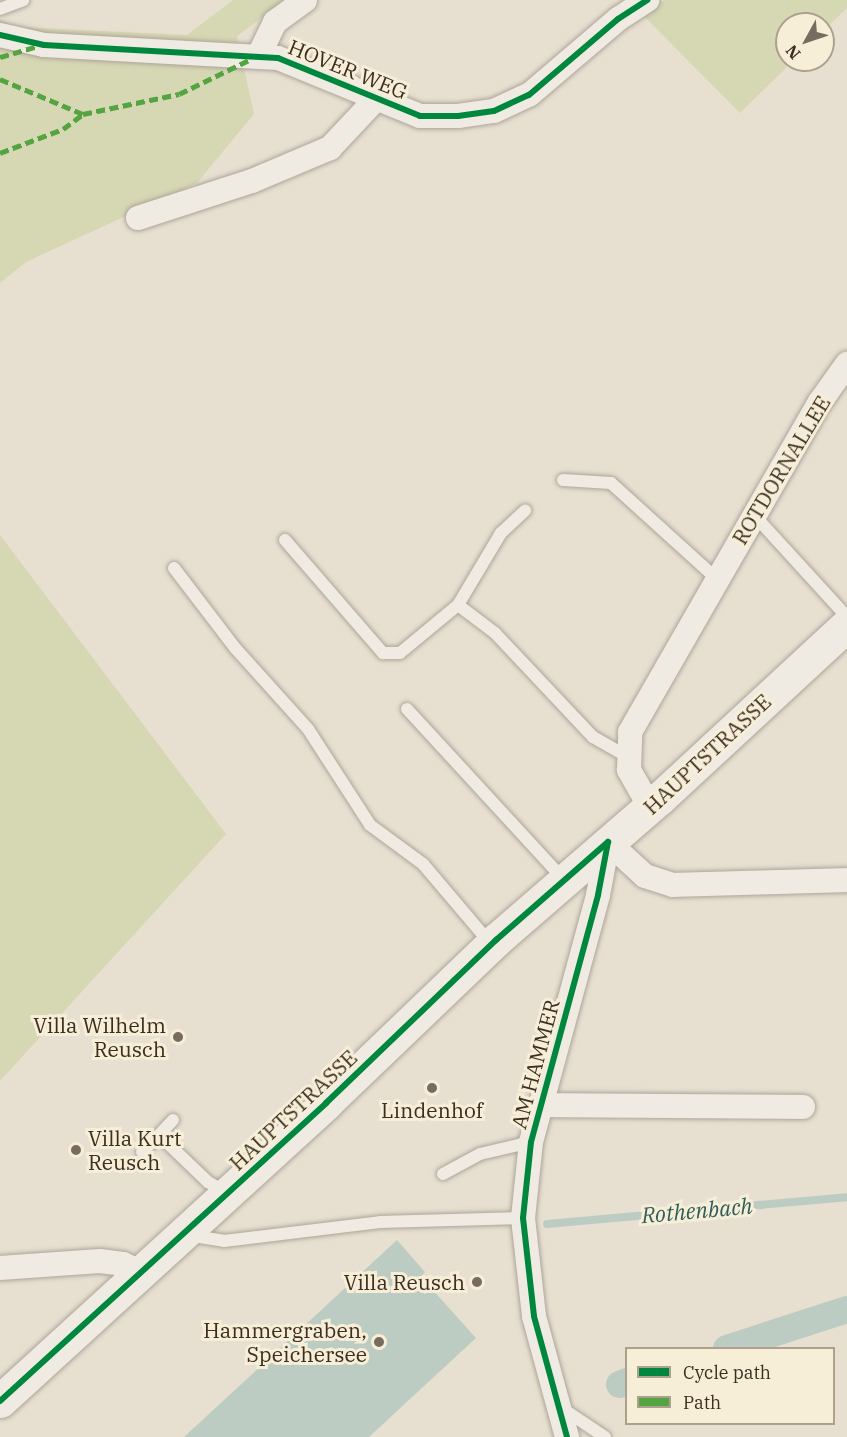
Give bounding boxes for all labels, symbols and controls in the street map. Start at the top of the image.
north arrow [775,12,835,72]
street label: HOVER WEG [285,34,411,104]
text: N [781,41,804,64]
street label: ROTDORNALLEE [727,391,835,549]
street label: HAUPTSTRASSE [638,689,776,819]
street label: AM HAMMER [506,997,564,1131]
place label: Villa Wilhelm Reusch [33,1012,166,1062]
marker: Villa Wilhelm Reusch [171,1030,185,1044]
street label: HAUPTSTRASSE [224,1045,362,1175]
marker: Lindenhof [425,1081,439,1095]
place label: Lindenhof [381,1097,483,1123]
place label: Villa Kurt Reusch [88,1125,181,1175]
marker: Villa Kurt Reusch [69,1143,83,1157]
water label: Rothenbach [640,1192,754,1228]
place label: Villa Reusch [344,1269,465,1295]
marker: Villa Reusch [470,1275,484,1289]
place label: Hammergraben, Speichersee [203,1317,367,1367]
marker: Hammergraben, Speichersee [372,1335,386,1349]
legend [625,1347,835,1425]
text: Cycle path [683,1361,771,1384]
text: Path [683,1391,721,1414]

